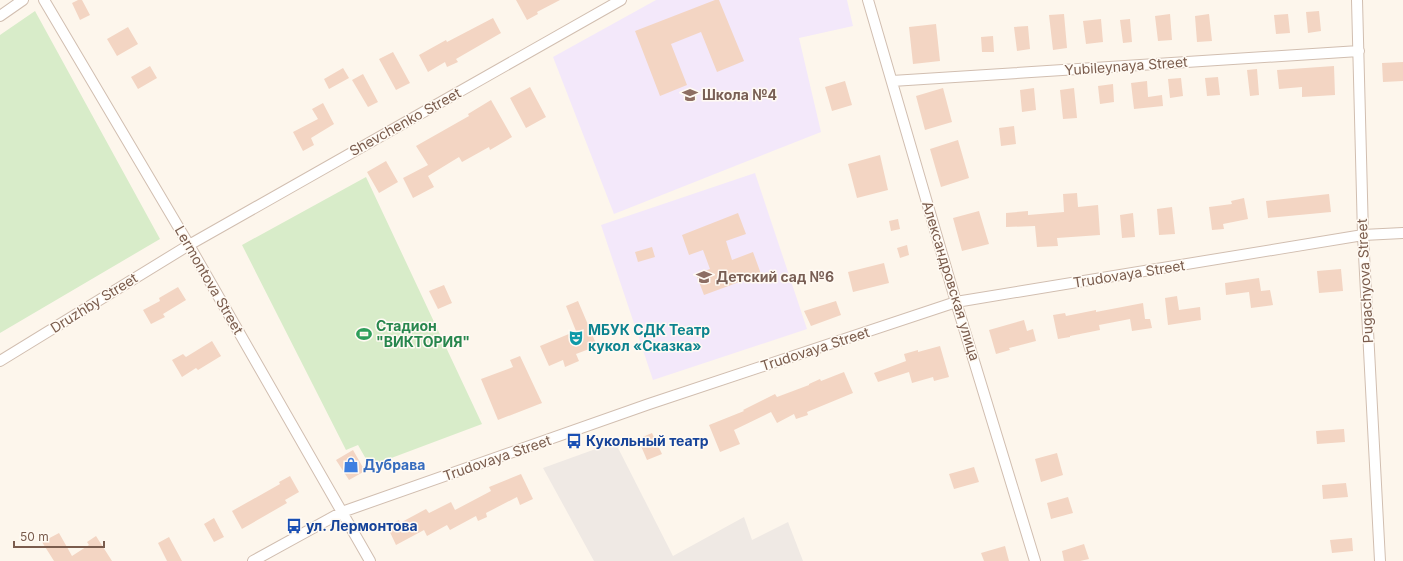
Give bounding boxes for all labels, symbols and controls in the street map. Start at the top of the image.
street label: Yubileynaya Street [1064,53,1189,78]
street label: Shevchenko Street [346,84,464,159]
school or university icon: Школа №4 [681,86,699,104]
place label: Школа №4 [702,86,777,103]
street label: Александровская улица [919,199,984,363]
street label: Pugachyova Street [1353,218,1376,344]
street label: Lermontova Street [172,223,248,337]
street label: Trudovaya Street [1072,256,1186,291]
school or university icon: Детский сад №6 [695,268,713,286]
place label: Детский сад №6 [716,268,834,285]
street label: Druzhby Street [47,269,141,336]
place label: Стадион "ВИКТОРИЯ" [376,317,470,350]
place label: МБУК СДК Театр кукол «Сказка» [588,321,710,354]
street label: Trudovaya Street [758,323,872,374]
sports icon: Стадион "ВИКТОРИЯ" [355,325,373,343]
theatre icon: МБУК СДК Театр кукол «Сказка» [567,329,585,347]
street label: Trudovaya Street [441,431,553,484]
bus stop icon: Кукольный театр [565,432,583,450]
place label: Кукольный театр [586,432,709,449]
shop icon: Дубрава [342,456,360,474]
place label: Дубрава [363,456,425,473]
bus stop icon: ул. Лермонтова [285,517,303,535]
place label: ул. Лермонтова [306,517,418,534]
scale bar [14,523,104,549]
text: 50 m [20,529,49,544]

